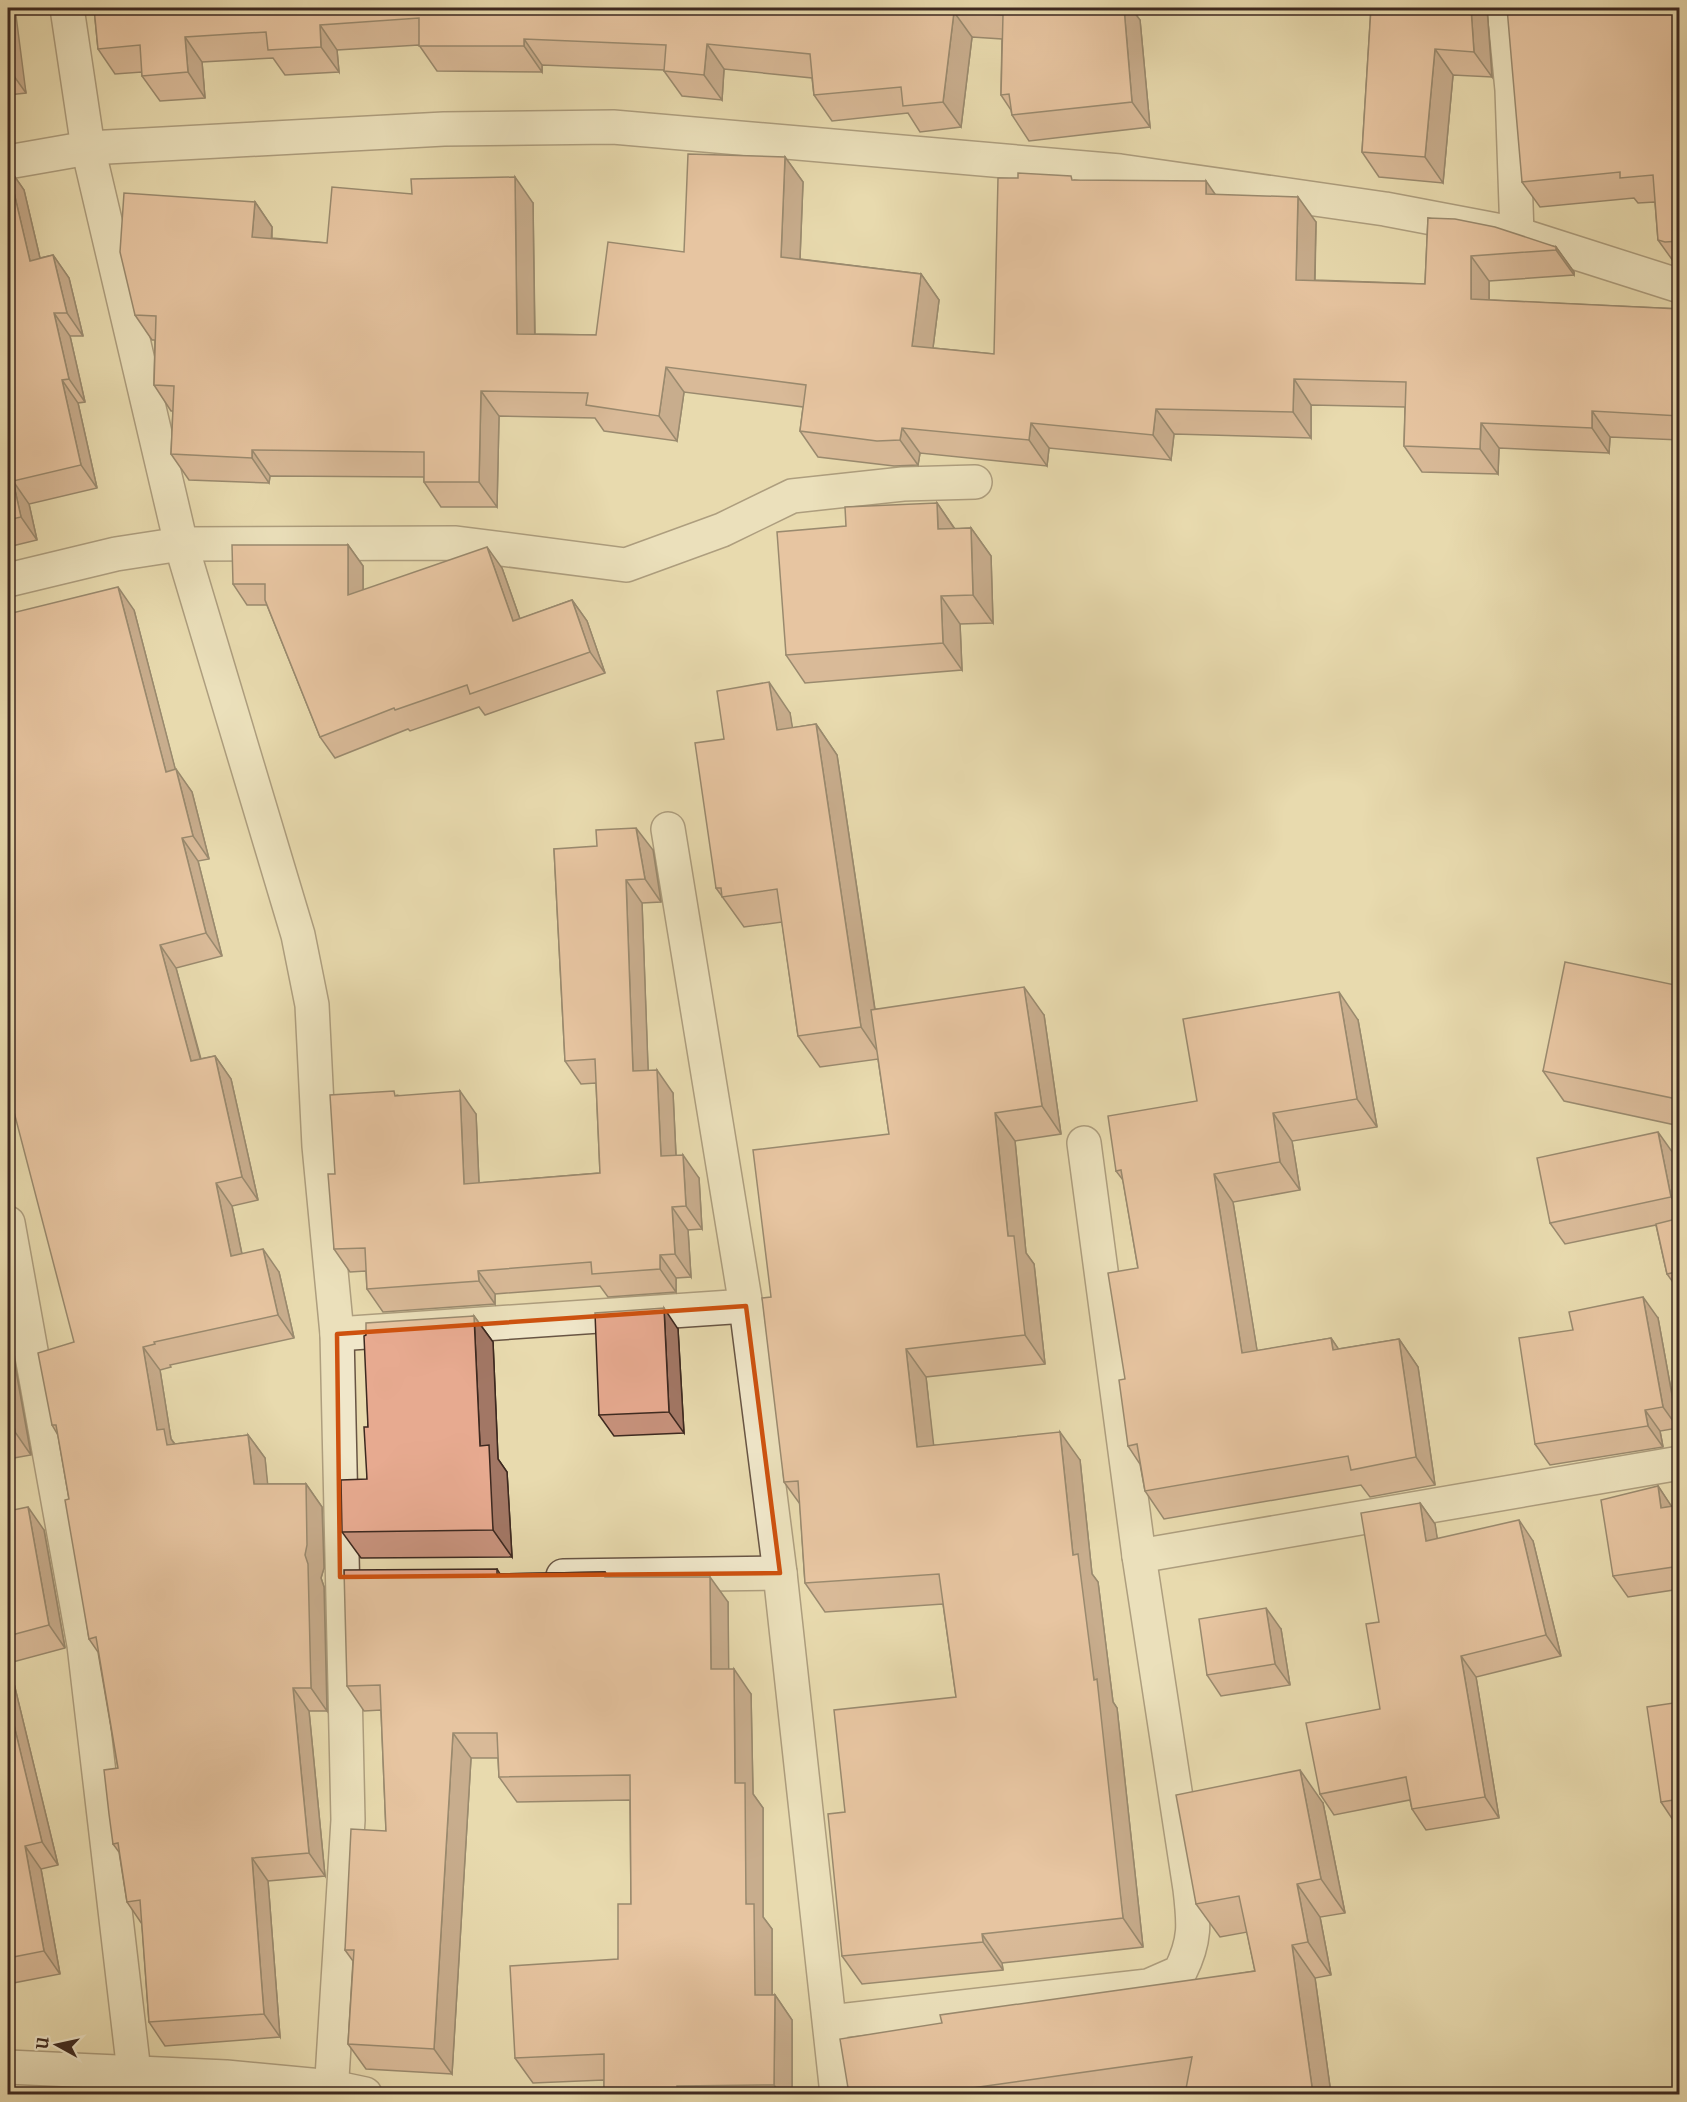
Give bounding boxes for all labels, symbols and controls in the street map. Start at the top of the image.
north arrow [27,2015,87,2075]
text: U [32,2035,53,2051]

